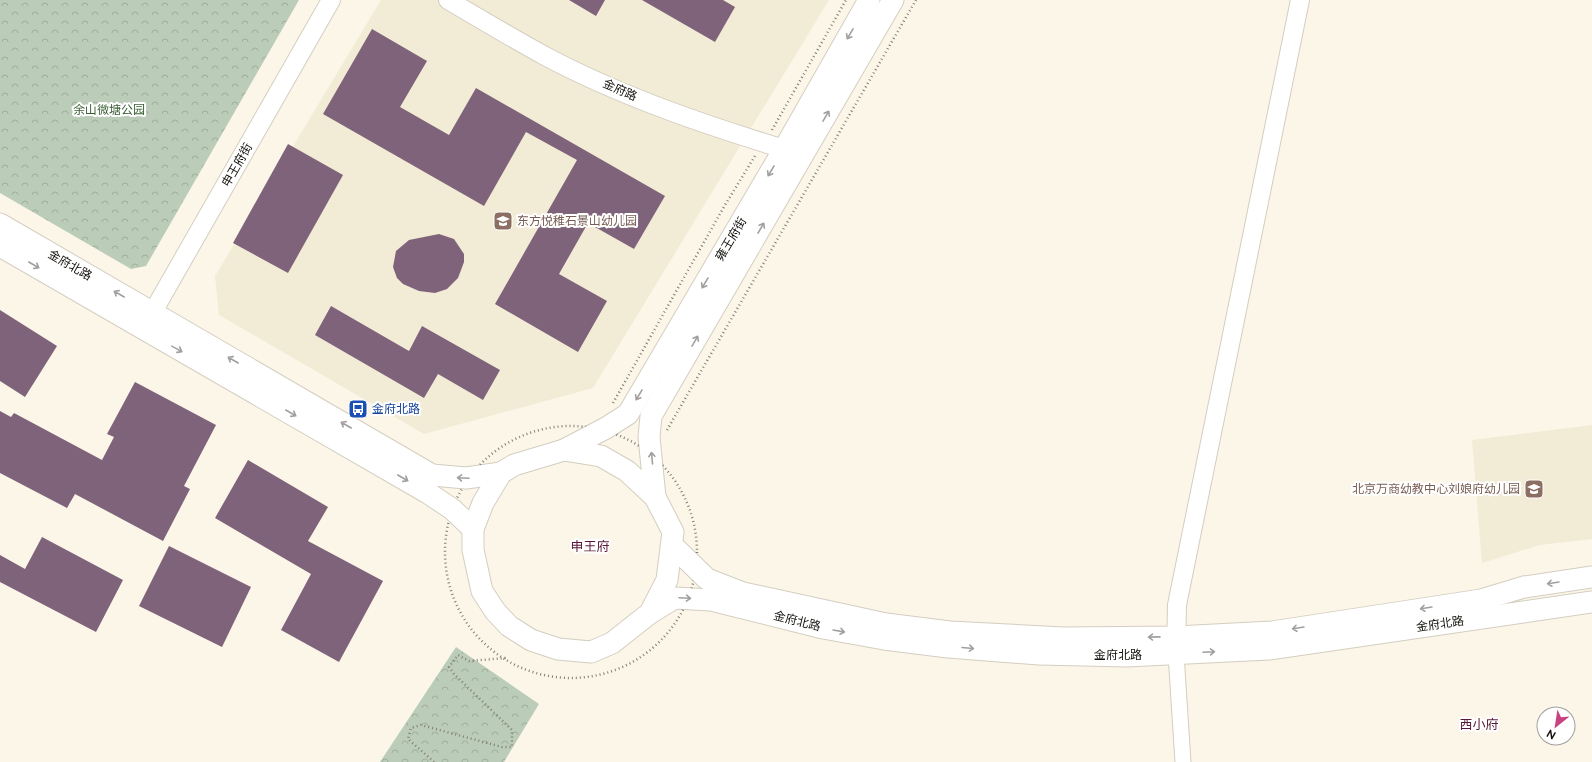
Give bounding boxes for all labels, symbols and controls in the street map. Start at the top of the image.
one-way arrow [845,28,853,40]
street label: 金府路 [601,76,639,104]
park label: 余山微塘公园 [73,103,145,117]
one-way arrow [822,111,830,122]
street label: 申王府街 [219,141,255,189]
one-way arrow [767,165,775,176]
school or university icon: 东方悦稚石景山幼儿园 [492,210,514,232]
place label: 东方悦稚石景山幼儿园 [517,214,637,228]
street label: 雍王府街 [713,215,749,263]
one-way arrow [757,222,765,234]
street label: 金府北路 [46,247,94,283]
one-way arrow [28,262,40,270]
one-way arrow [700,277,708,289]
one-way arrow [113,289,125,297]
one-way arrow [692,335,700,347]
one-way arrow [171,345,183,353]
one-way arrow [227,356,239,364]
one-way arrow [634,389,642,401]
bus stop icon: 金府北路 [347,398,369,420]
place label: 金府北路 [372,402,420,416]
one-way arrow [284,409,296,417]
one-way arrow [340,421,352,429]
one-way arrow [648,452,655,465]
one-way arrow [397,474,409,482]
one-way arrow [456,474,469,481]
school or university icon: 北京万商幼教中心刘娘府幼儿园 [1523,478,1545,500]
place label: 北京万商幼教中心刘娘府幼儿园 [1352,482,1520,496]
district label: 申王府 [570,539,610,554]
one-way arrow [1547,579,1560,587]
one-way arrow [678,595,691,602]
one-way arrow [1420,604,1433,612]
street label: 金府北路 [772,608,822,634]
street label: 金府北路 [1415,614,1465,634]
one-way arrow [1292,624,1305,632]
one-way arrow [832,627,845,635]
one-way arrow [1148,633,1161,641]
one-way arrow [961,645,974,652]
street label: 金府北路 [1094,648,1142,662]
one-way arrow [1202,649,1215,656]
north arrow [1536,706,1576,746]
district label: 西小府 [1459,717,1499,732]
text: N [1544,726,1558,742]

